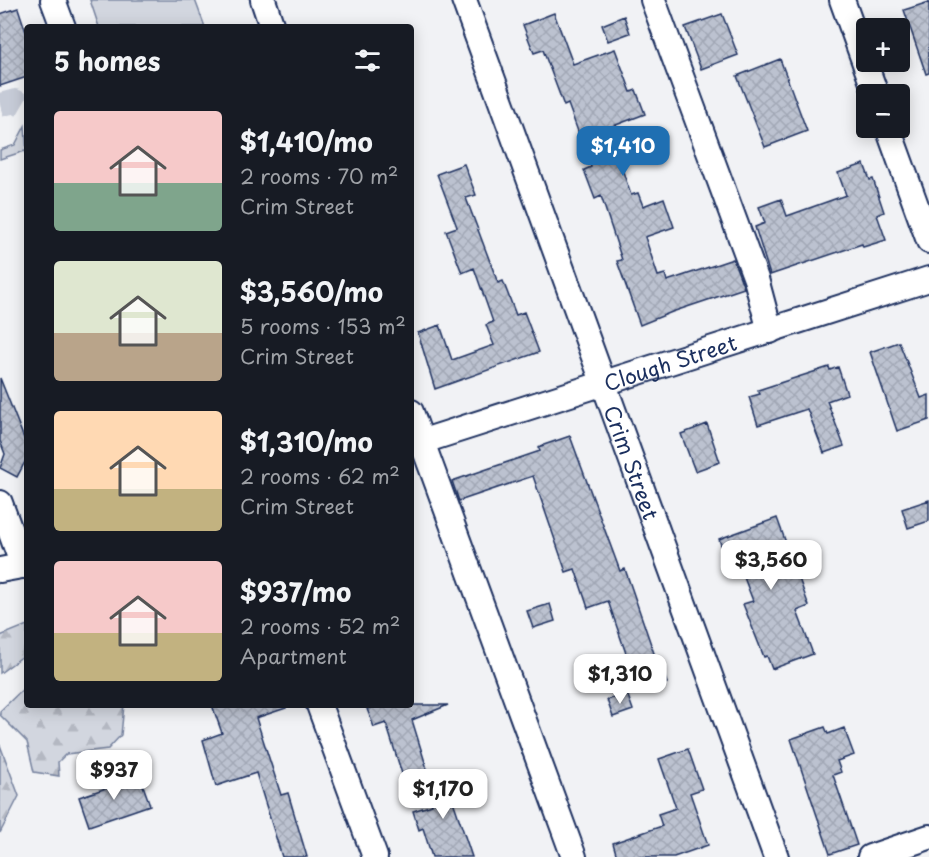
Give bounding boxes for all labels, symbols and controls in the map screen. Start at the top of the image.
map controls [856,18,910,138]
button: + [856,18,910,72]
text: 5 homes [54,41,160,80]
icon: filters [351,44,384,77]
button: − [856,84,910,138]
text: $1,410/mo [240,122,373,161]
pin: $1,410 [574,126,672,177]
text: $1,410 [591,130,655,160]
icon: home [102,135,174,207]
text: 2 rooms · 70 m² [240,161,398,191]
text: Crim Street [240,191,354,221]
text: $3,560/mo [240,272,383,311]
icon: home [102,285,174,357]
text: 5 rooms · 153 m² [240,311,406,341]
street label: Clough Street [599,326,741,398]
text: Crim Street [240,341,354,371]
street label: Crim Street [597,401,668,524]
text: $1,310/mo [240,422,373,461]
icon: home [102,435,174,507]
text: 2 rooms · 62 m² [240,461,400,491]
text: Crim Street [240,491,354,521]
pin: $3,560 [722,540,820,591]
text: $3,560 [735,544,807,574]
text: $937/mo [240,572,351,611]
icon: home [102,585,174,657]
text: 2 rooms · 52 m² [240,611,400,641]
text: Apartment [240,641,347,671]
pin: $1,310 [571,654,669,705]
text: $1,310 [588,658,652,688]
pin: $937 [78,750,150,801]
text: $937 [90,754,138,784]
pin: $1,170 [394,769,492,820]
text: $1,170 [413,773,474,803]

